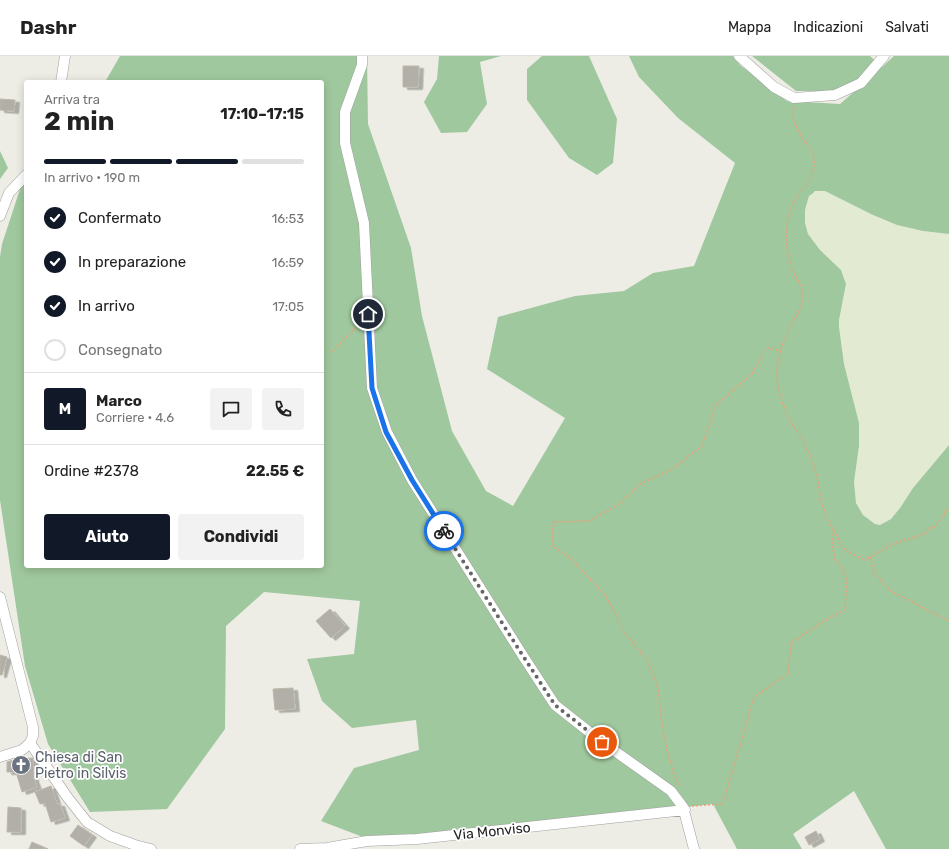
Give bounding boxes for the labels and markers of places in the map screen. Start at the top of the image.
pin [351,297,385,331]
pin [585,725,619,759]
place label: Chiesa di San Pietro in Silvis [35,749,126,782]
church icon: Chiesa di San Pietro in Silvis [10,754,32,776]

